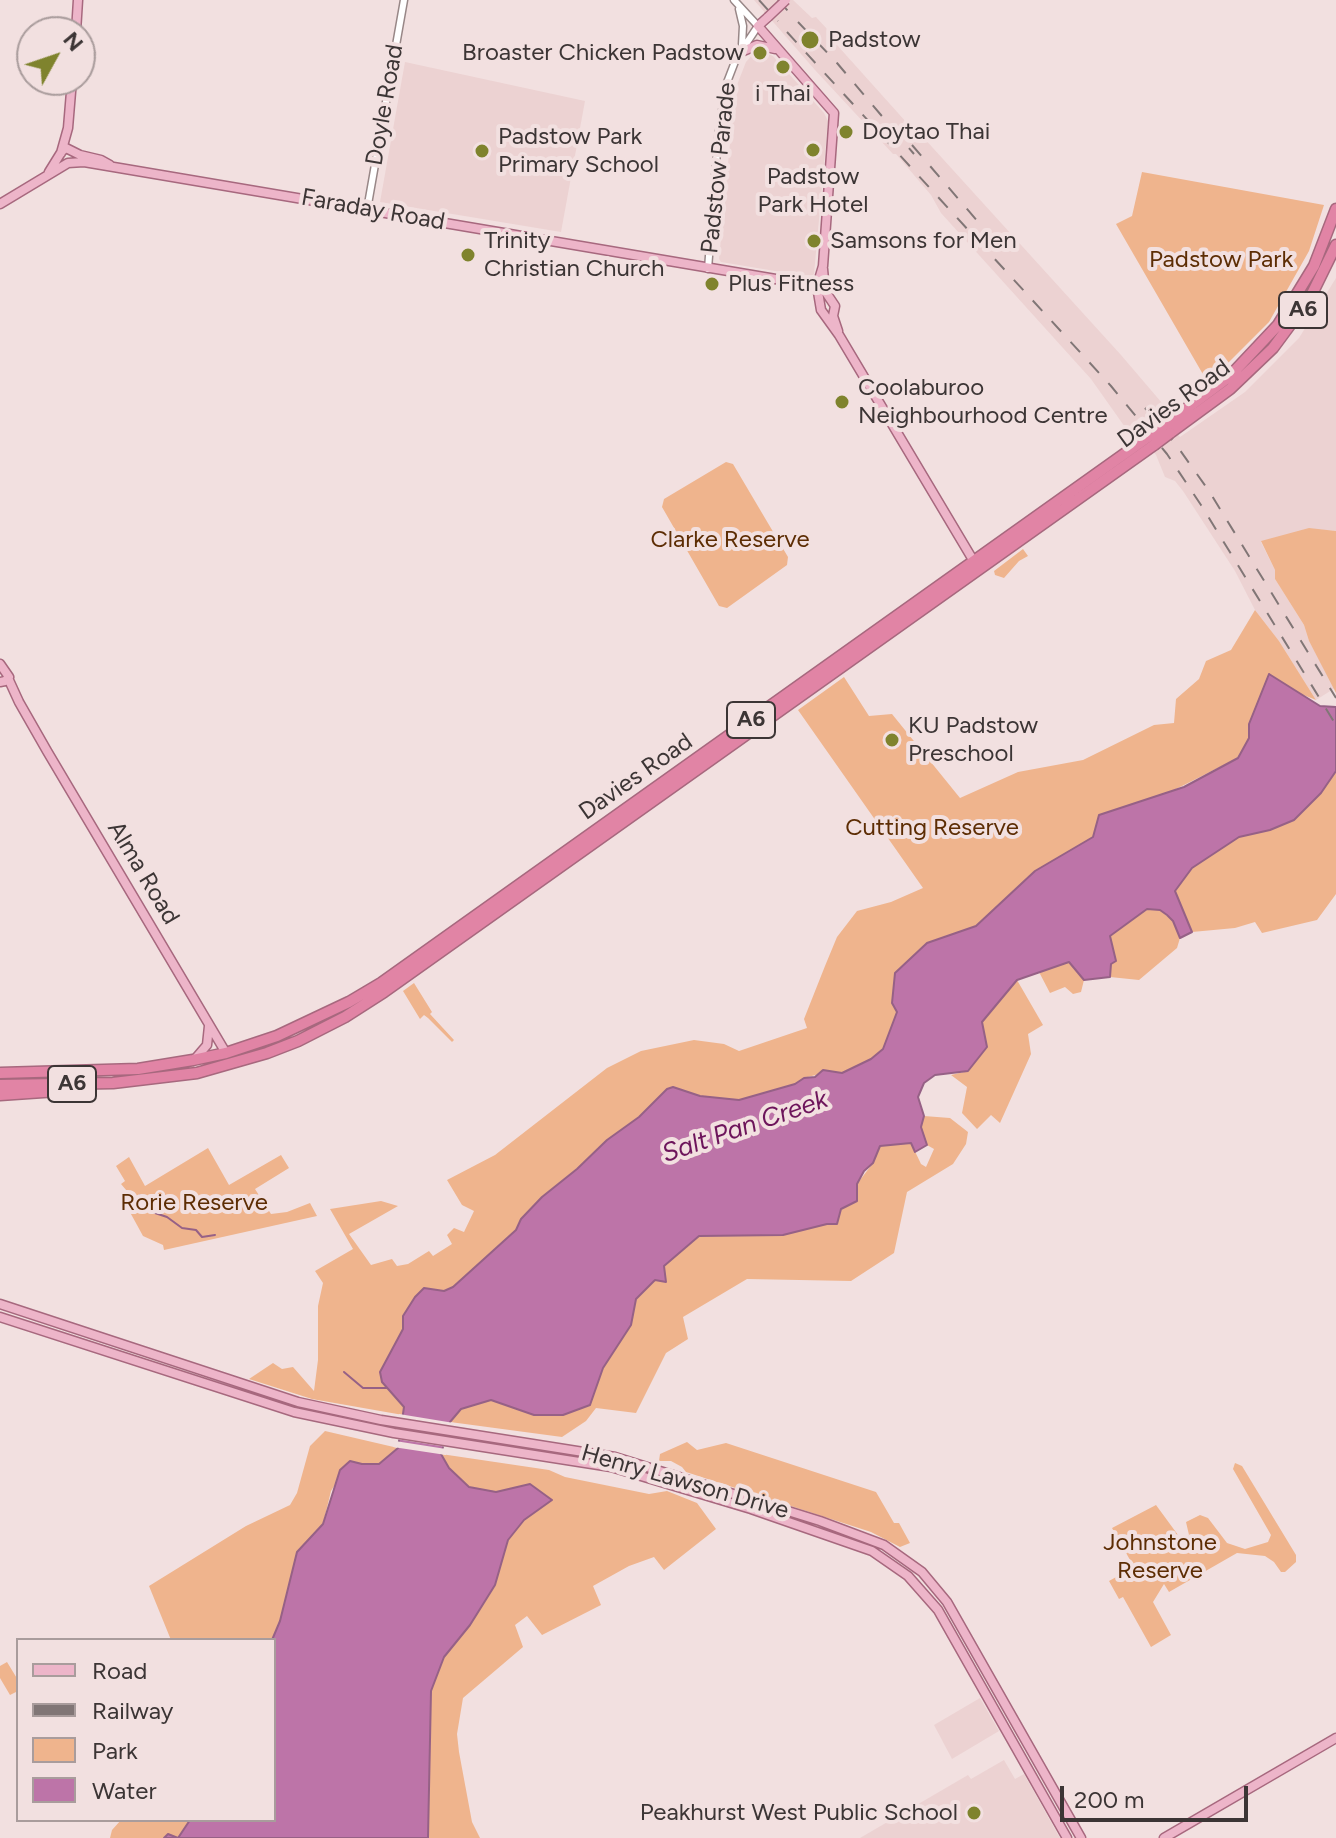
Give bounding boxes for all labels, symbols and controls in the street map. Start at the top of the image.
north arrow [16,16,96,96]
text: N [57,26,89,57]
place label: Padstow [828,26,921,54]
marker: Padstow [799,29,821,51]
place label: Broaster Chicken Padstow [462,39,744,67]
street label: Doyle Road [360,42,410,168]
marker: Broaster Chicken Padstow [751,44,769,62]
marker: i Thai [774,58,792,76]
place label: i Thai [755,80,811,108]
street label: Padstow Parade [696,81,742,255]
place label: Doytao Thai [862,118,990,146]
place label: Padstow Park Primary School [498,123,659,179]
marker: Doytao Thai [837,123,855,141]
marker: Padstow Park Hotel [804,141,822,159]
marker: Padstow Park Primary School [473,142,491,160]
place label: Padstow Park Hotel [758,163,868,219]
street label: Faraday Road [299,183,447,237]
place label: Trinity Christian Church [484,227,664,283]
place label: Samsons for Men [830,227,1017,255]
marker: Samsons for Men [805,232,823,250]
marker: Trinity Christian Church [459,246,477,264]
park label: Padstow Park [1149,246,1293,274]
place label: Plus Fitness [728,270,854,298]
marker: Plus Fitness [703,275,721,293]
road number: A6 [1279,292,1327,328]
street label: Davies Road [1112,354,1236,454]
place label: Coolaburoo Neighbourhood Centre [858,374,1108,430]
marker: Coolaburoo Neighbourhood Centre [833,393,851,411]
park label: Clarke Reserve [650,526,810,554]
road number: A6 [727,702,775,738]
place label: KU Padstow Preschool [908,712,1038,768]
street label: Davies Road [574,727,698,827]
marker: KU Padstow Preschool [883,731,901,749]
park label: Cutting Reserve [845,814,1019,842]
street label: Alma Road [101,816,185,930]
road number: A6 [48,1066,96,1102]
water label: Salt Pan Creek [658,1084,832,1170]
park label: Rorie Reserve [120,1189,268,1217]
street label: Henry Lawson Drive [578,1439,792,1525]
park label: Johnstone Reserve [1103,1529,1217,1585]
legend [16,1638,276,1822]
text: Road [92,1656,147,1685]
text: Railway [92,1696,173,1725]
text: Park [92,1736,138,1765]
scale bar [1064,1770,1252,1820]
text: Water [92,1776,157,1805]
text: 200 m [1074,1785,1145,1814]
place label: Peakhurst West Public School [640,1799,958,1827]
marker: Peakhurst West Public School [965,1804,983,1822]

